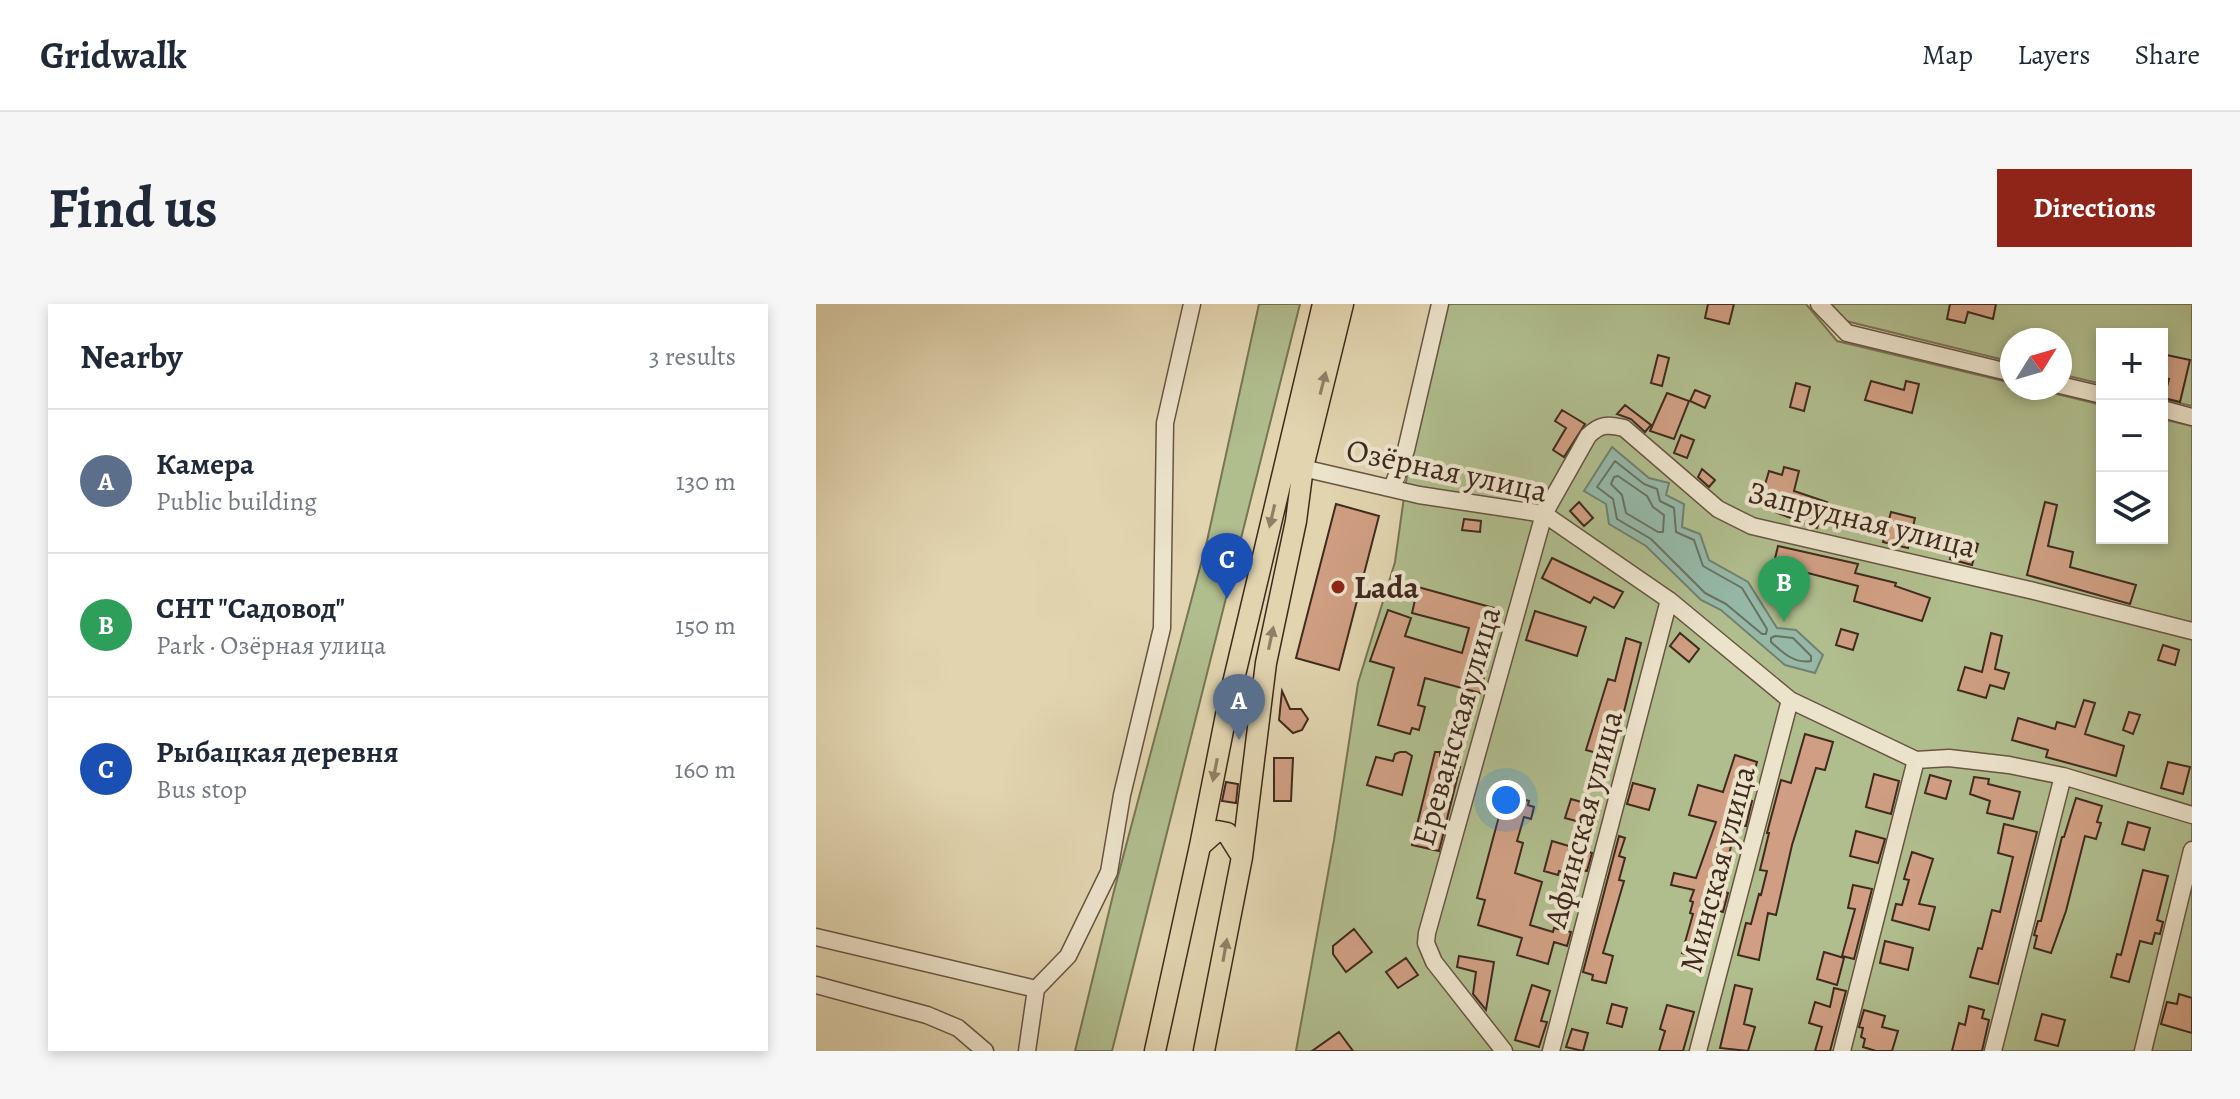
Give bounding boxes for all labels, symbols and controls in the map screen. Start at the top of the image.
text: Gridwalk [40,29,187,81]
text: Map [1922,36,1973,74]
text: Layers [2017,36,2090,74]
text: Share [2134,36,2200,74]
button: Directions [1997,169,2192,247]
text: Find us [48,170,218,246]
north arrow [2000,328,2072,400]
map controls [2096,328,2168,544]
button: + [2096,328,2168,400]
text: Nearby [80,333,183,380]
text: 3 results [649,339,736,374]
one-way arrow [1318,371,1330,396]
button: − [2096,400,2168,472]
street label: Озёрная улица [1343,427,1552,513]
text: Камера [156,444,254,484]
text: A [98,464,114,499]
text: 130 m [676,464,736,499]
street label: Запрудная улица [1744,469,1981,569]
button: layers [2096,472,2168,544]
text: Public building [156,484,317,519]
one-way arrow [1265,503,1278,528]
pin: C [1201,533,1253,599]
pin: B [1758,556,1810,622]
place label: Lada [1354,565,1420,609]
marker: Lada [1329,578,1347,596]
text: СНТ "Садовод" [156,588,345,628]
street label: Ереванская улица [1401,601,1511,851]
text: B [98,608,114,643]
text: 150 m [675,608,736,643]
one-way arrow [1265,625,1278,650]
text: Park · Озёрная улица [156,628,386,663]
pin: A [1213,674,1265,740]
street label: Афинская улица [1533,705,1633,933]
text: Рыбацкая деревня [156,732,399,772]
text: C [98,752,114,787]
text: 160 m [674,752,736,787]
one-way arrow [1209,757,1221,782]
street label: Минская улица [1668,761,1766,977]
text: Bus stop [156,772,247,807]
your location [1486,780,1526,820]
one-way arrow [1219,938,1231,963]

